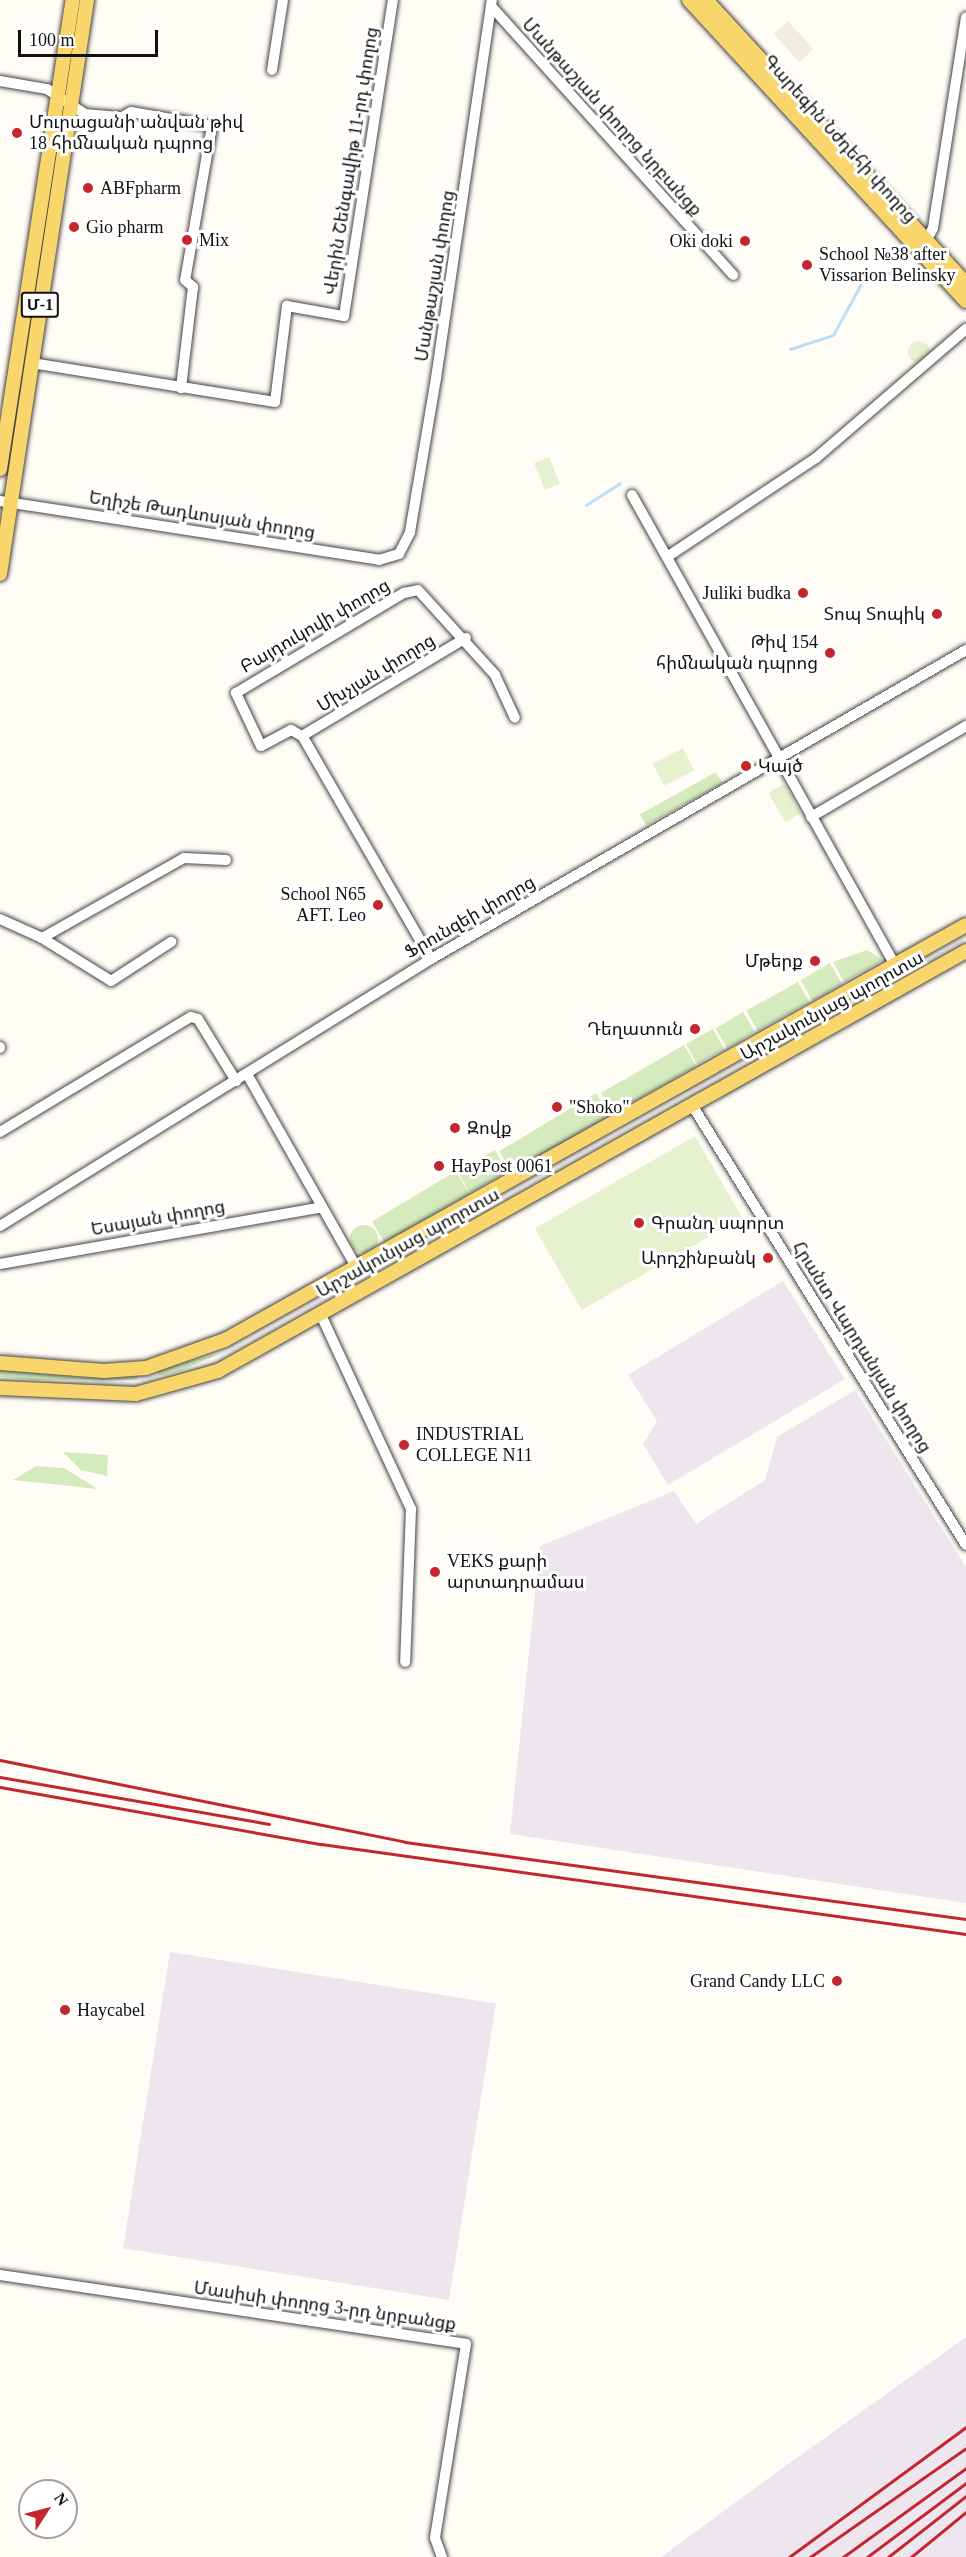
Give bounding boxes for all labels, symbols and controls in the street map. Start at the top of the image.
street label: Մանթաշյան փողոց նրբանցք [517,14,707,220]
scale bar [21,18,160,56]
street label: Վերին Շենգավիթ 11-րդ փողոց [319,25,383,297]
text: 100 m [29,30,75,50]
street label: Գարեգին Նժդեհի փողոց [759,51,921,227]
place label: Մուրացանի անվան թիվ 18 հիմնական դպրոց [29,112,243,154]
marker: Մուրացանի անվան թիվ 18 հիմնական դպրոց [10,126,24,140]
place label: ABFpharm [100,177,181,199]
marker: ABFpharm [81,181,95,195]
street label: Մանթաշյան փողոց [411,189,459,363]
place label: Gio pharm [86,216,163,238]
marker: Gio pharm [67,220,81,234]
place label: Mix [199,229,229,251]
place label: Oki doki [669,230,733,252]
marker: Mix [180,233,194,247]
marker: Oki doki [738,234,752,248]
place label: School №38 after Vissarion Belinsky [819,244,955,286]
marker: School №38 after Vissarion Belinsky [800,258,814,272]
road number: Մ-1 [20,292,60,318]
street label: Եղիշե Թադևոսյան փողոց [87,486,317,544]
street label: Բայդուկովի փողոց [236,574,394,678]
place label: Juliki budka [703,582,791,604]
marker: Juliki budka [796,586,810,600]
place label: Տոպ Տոպիկ [824,603,925,625]
marker: Տոպ Տոպիկ [930,607,944,621]
street label: Մխչյան փողոց [313,629,439,717]
place label: Թիվ 154 հիմնական դպրոց [656,632,818,674]
marker: Թիվ 154 հիմնական դպրոց [823,646,837,660]
place label: Կայծ [758,755,803,777]
marker: Կայծ [739,759,753,773]
street label: Ֆրունզեի փողոց [401,871,539,963]
place label: School N65 AFT. Leo [280,884,366,926]
marker: School N65 AFT. Leo [371,898,385,912]
street label: Արշակունյաց պողոտա [737,947,927,1065]
place label: Մթերք [745,950,803,972]
marker: Մթերք [808,954,822,968]
place label: Դեղատուն [587,1018,683,1040]
marker: Դեղատուն [688,1022,702,1036]
place label: "Shoko" [569,1096,630,1118]
marker: "Shoko" [550,1100,564,1114]
place label: Զովք [467,1117,512,1139]
marker: Զովք [448,1121,462,1135]
place label: HayPost 0061 [451,1155,553,1177]
marker: HayPost 0061 [432,1159,446,1173]
street label: Արշակունյաց պողոտա [313,1184,503,1302]
street label: Եսայան փողոց [89,1196,227,1240]
place label: Գրանդ սպորտ [651,1212,784,1234]
marker: Գրանդ սպորտ [632,1216,646,1230]
street label: Հրանտ Վարդանյան փողոց [788,1237,936,1457]
place label: Արդշինբանկ [641,1247,756,1269]
marker: Արդշինբանկ [761,1251,775,1265]
place label: INDUSTRIAL COLLEGE N11 [416,1424,533,1466]
marker: INDUSTRIAL COLLEGE N11 [397,1438,411,1452]
place label: VEKS քարի արտադրամաս [447,1551,585,1594]
marker: VEKS քարի արտադրամաս [428,1565,442,1579]
place label: Grand Candy LLC [690,1970,825,1992]
marker: Grand Candy LLC [830,1974,844,1988]
place label: Haycabel [77,1999,145,2021]
marker: Haycabel [58,2003,72,2017]
street label: Մասիսի փողոց 3-րդ նրբանցք [192,2277,458,2335]
north arrow [18,2479,78,2539]
text: N [51,2490,72,2509]

